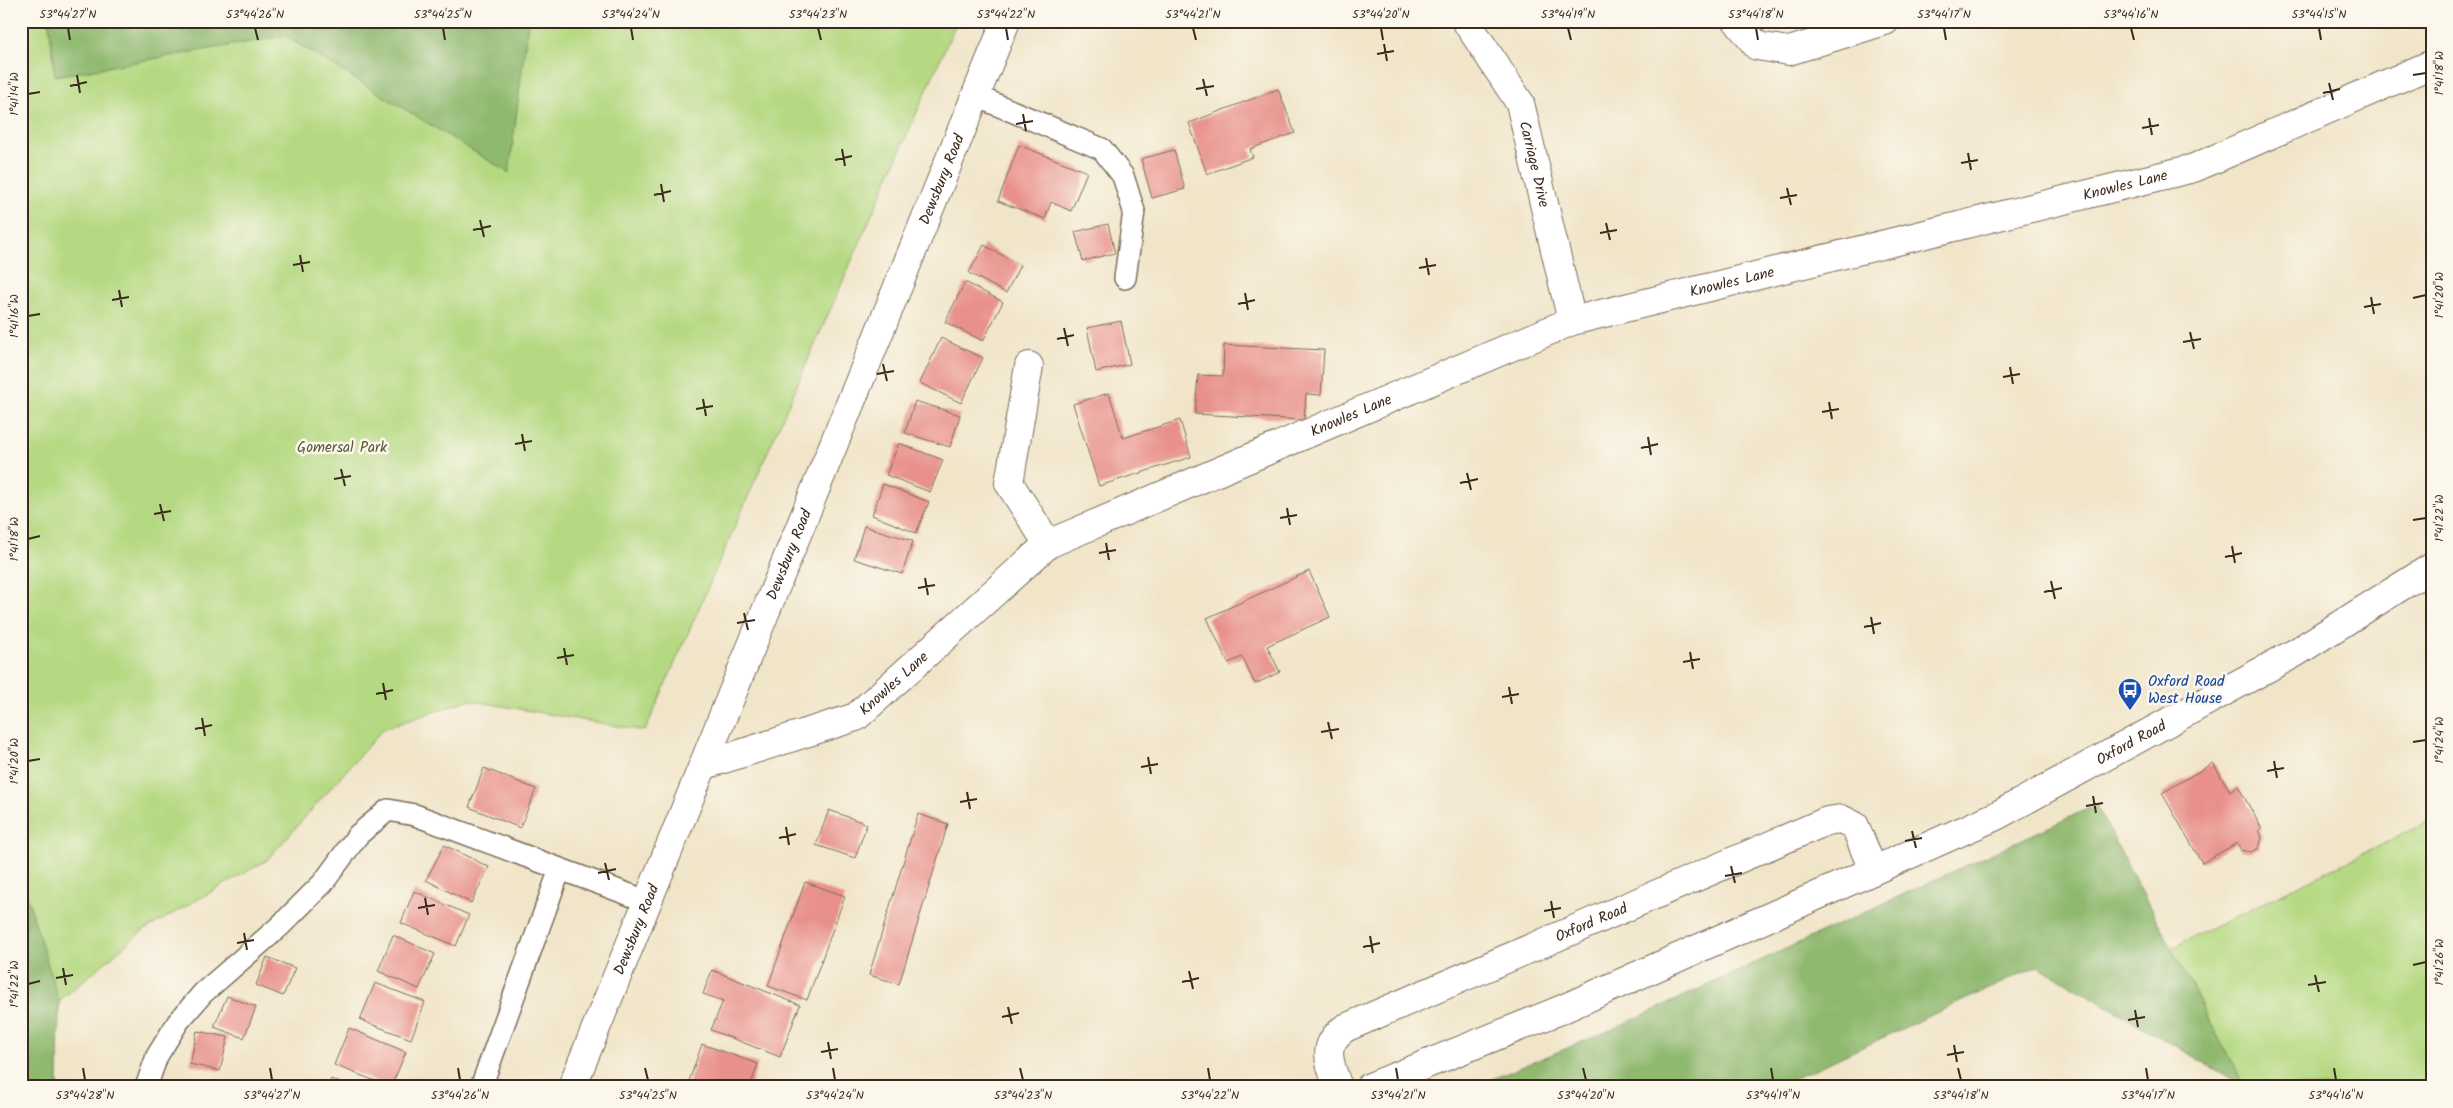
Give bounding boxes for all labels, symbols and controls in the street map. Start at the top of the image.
text: 53°44'27"N [40,5,96,24]
text: 53°44'26"N [226,5,284,24]
text: 53°44'25"N [414,5,472,24]
text: 53°44'24"N [602,5,660,24]
text: 53°44'23"N [789,5,847,24]
text: 53°44'22"N [977,5,1035,24]
text: 53°44'21"N [1165,5,1221,24]
text: 53°44'20"N [1352,5,1410,24]
text: 53°44'19"N [1541,5,1595,24]
text: 53°44'18"N [1728,5,1784,24]
text: 53°44'17"N [1917,5,1971,24]
text: 53°44'16"N [2104,5,2158,24]
text: 53°44'15"N [2292,5,2346,24]
text: 1°41'18"W [2430,51,2449,95]
text: 1°41'14"W [5,72,24,116]
street label: Carriage Drive [1512,119,1556,210]
street label: Dewsbury Road [913,130,972,229]
street label: Knowles Lane [2080,164,2171,208]
street label: Knowles Lane [1687,261,1777,305]
text: 1°41'20"W [2430,272,2449,318]
text: 1°41'16"W [5,294,24,338]
street label: Knowles Lane [1307,388,1396,444]
park label: Gomersal Park [297,436,388,460]
text: 1°41'22"W [2430,494,2449,542]
street label: Dewsbury Road [760,505,819,604]
text: 1°41'18"W [5,517,24,561]
street label: Knowles Lane [854,646,935,722]
place label: Oxford Road West House [2148,670,2225,711]
bus stop icon: Oxford Road West House [2117,677,2143,711]
street label: Oxford Road [2092,714,2171,772]
text: 1°41'24"W [2430,717,2449,763]
text: 1°41'20"W [5,738,24,784]
street label: Dewsbury Road [608,880,666,979]
street label: Oxford Road [1552,897,1632,949]
text: 1°41'26"W [2430,939,2449,985]
text: 1°41'22"W [5,960,24,1008]
text: 53°44'28"N [56,1086,114,1105]
text: 53°44'27"N [244,1086,300,1105]
text: 53°44'26"N [431,1086,489,1105]
text: 53°44'25"N [619,1086,677,1105]
text: 53°44'24"N [806,1086,864,1105]
text: 53°44'23"N [994,1086,1052,1105]
text: 53°44'22"N [1181,1086,1239,1105]
text: 53°44'21"N [1370,1086,1426,1105]
text: 53°44'20"N [1557,1086,1615,1105]
text: 53°44'19"N [1746,1086,1800,1105]
text: 53°44'18"N [1933,1086,1989,1105]
text: 53°44'17"N [2121,1086,2175,1105]
text: 53°44'16"N [2309,1086,2363,1105]

